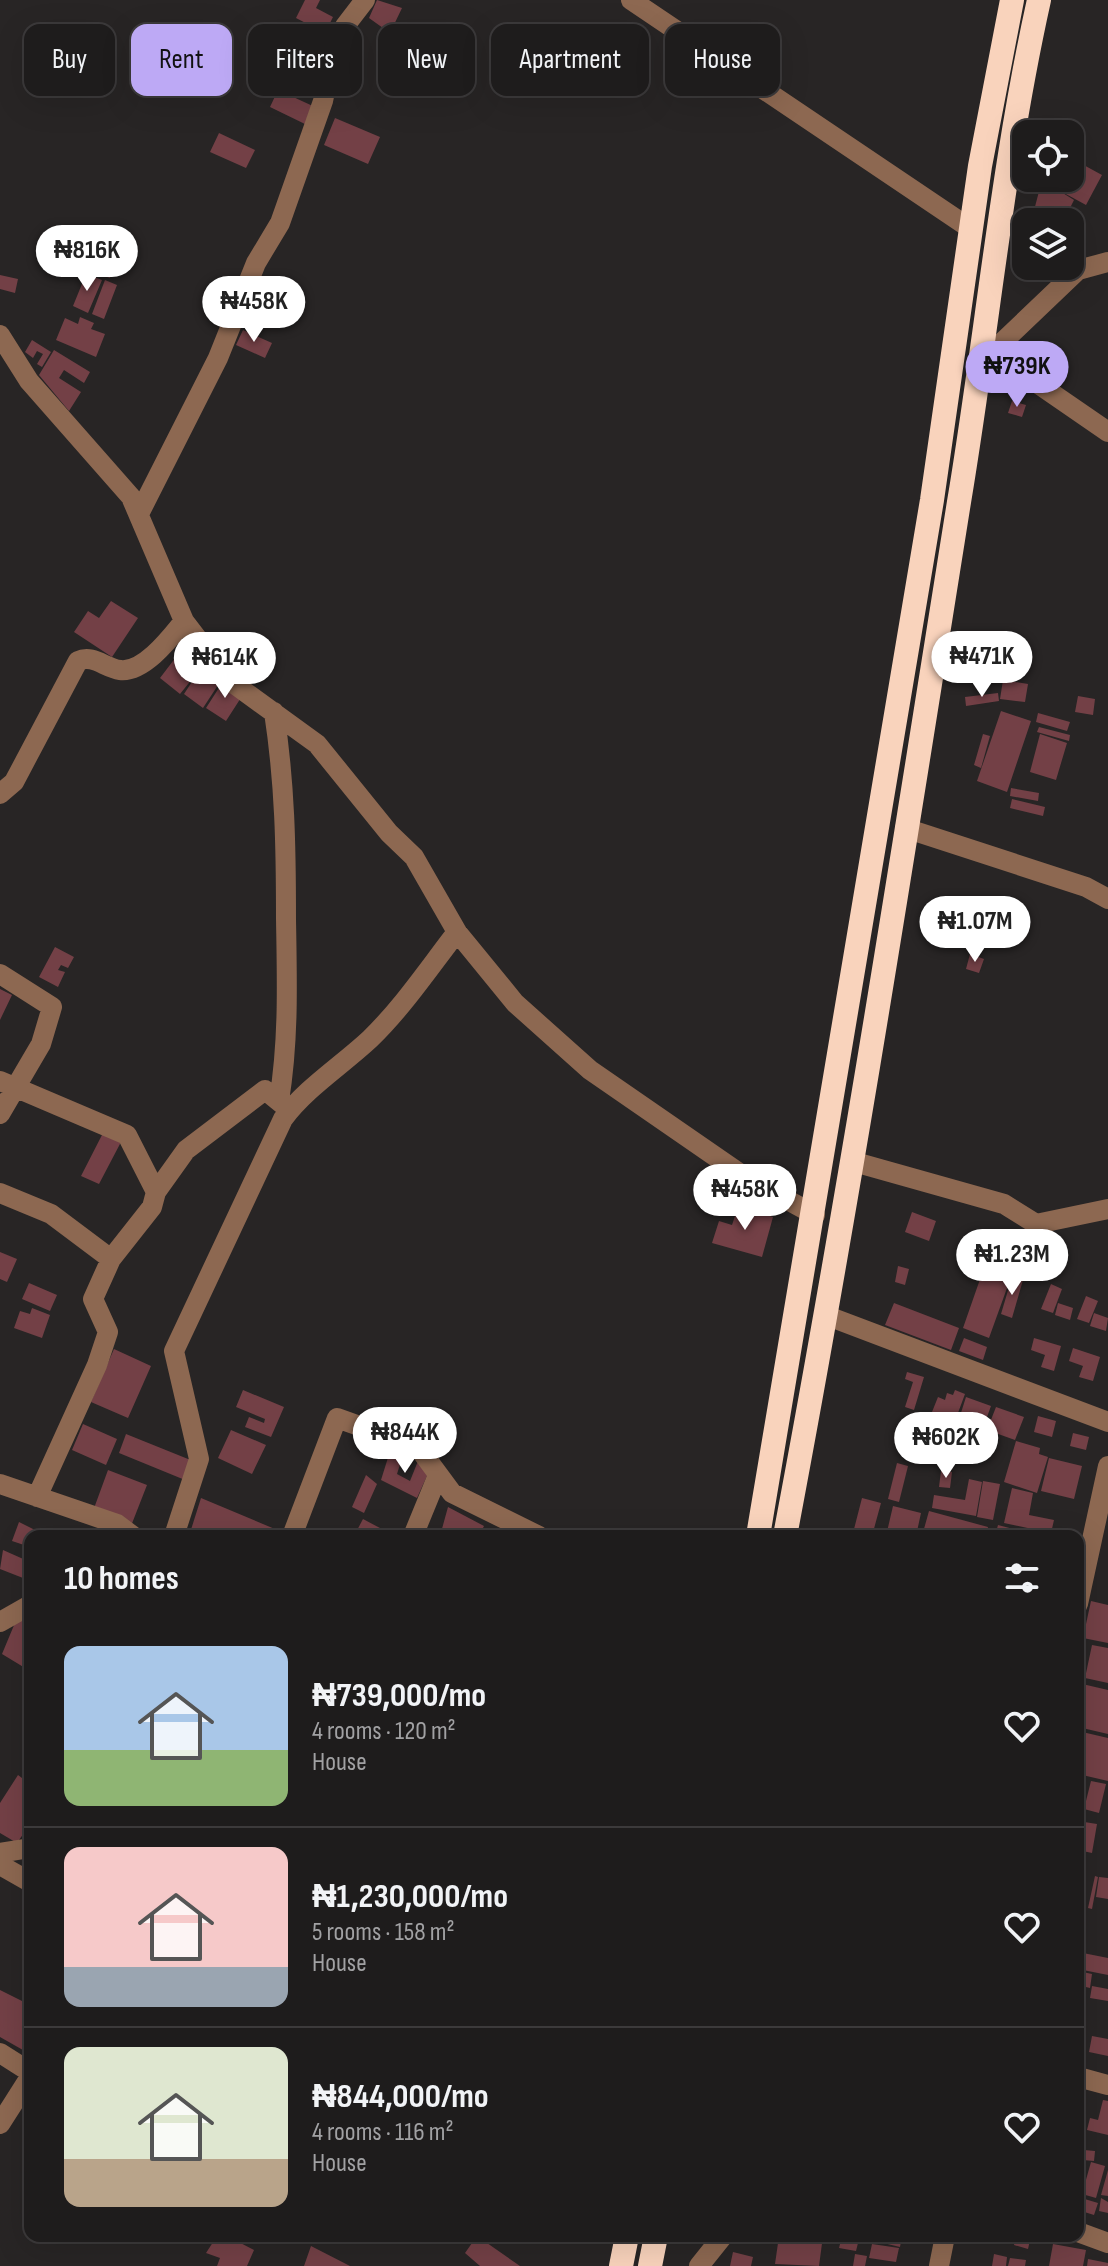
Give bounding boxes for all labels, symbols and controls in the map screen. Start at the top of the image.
chip: Buy [24,24,115,96]
chip: Rent [131,24,232,96]
chip: Filters [248,24,362,96]
chip: New [378,24,475,96]
chip: Apartment [491,24,649,96]
chip: House [665,24,780,96]
map controls [1012,120,1084,280]
button: locate [1012,120,1084,192]
button: layers [1012,208,1084,280]
pin: ₦816K [31,225,143,293]
text: ₦816K [54,235,120,266]
pin: ₦458K [198,276,310,344]
text: ₦458K [220,286,288,317]
pin: ₦739K [961,341,1073,409]
text: ₦739K [984,351,1050,382]
pin: ₦471K [926,631,1038,699]
pin: ₦614K [169,632,281,700]
text: ₦471K [949,641,1015,672]
text: ₦614K [192,642,258,673]
pin: ₦1.07M [910,896,1040,964]
text: ₦1.07M [937,906,1013,937]
pin: ₦458K [689,1164,801,1232]
text: ₦458K [711,1174,779,1205]
pin: ₦1.23M [947,1229,1077,1297]
text: ₦1.23M [974,1239,1050,1270]
pin: ₦844K [349,1407,461,1475]
pin: ₦602K [890,1412,1002,1480]
text: ₦844K [371,1417,439,1448]
text: ₦602K [912,1422,980,1453]
icon: filters [1000,1556,1044,1600]
text: 10 homes [64,1558,179,1599]
text: ₦739,000/mo [312,1675,486,1716]
icon: home [128,1678,224,1774]
icon: heart [1000,1704,1044,1748]
text: 4 rooms · 120 m² [312,1716,456,1747]
text: House [312,1747,367,1778]
text: ₦1,230,000/mo [312,1876,508,1917]
icon: home [128,1879,224,1975]
icon: heart [1000,1905,1044,1949]
text: 5 rooms · 158 m² [312,1917,455,1948]
text: House [312,1948,367,1979]
text: ₦844,000/mo [312,2076,489,2117]
icon: home [128,2079,224,2175]
icon: heart [1000,2105,1044,2149]
text: 4 rooms · 116 m² [312,2117,454,2148]
text: House [312,2148,367,2179]

